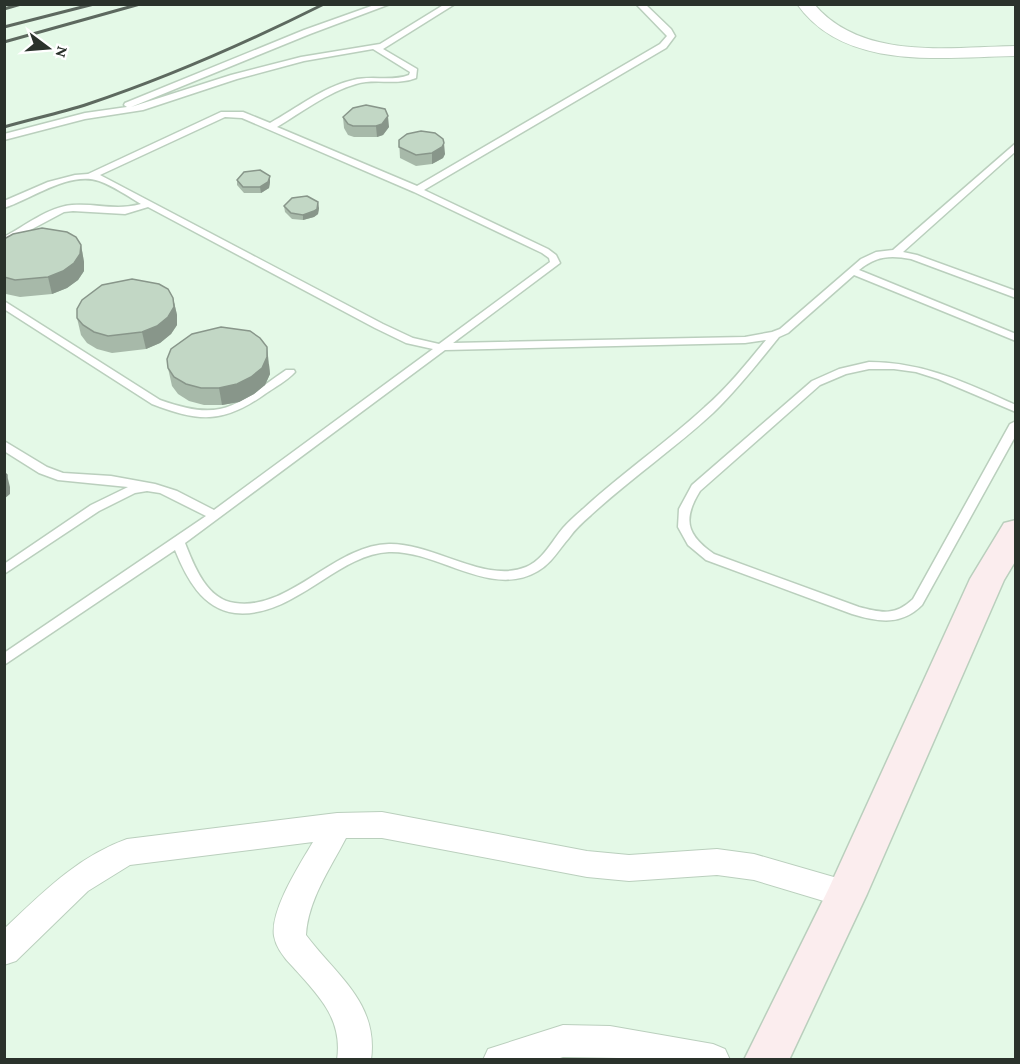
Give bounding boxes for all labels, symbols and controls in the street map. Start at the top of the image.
north arrow [18,18,78,78]
text: N [52,44,72,60]

